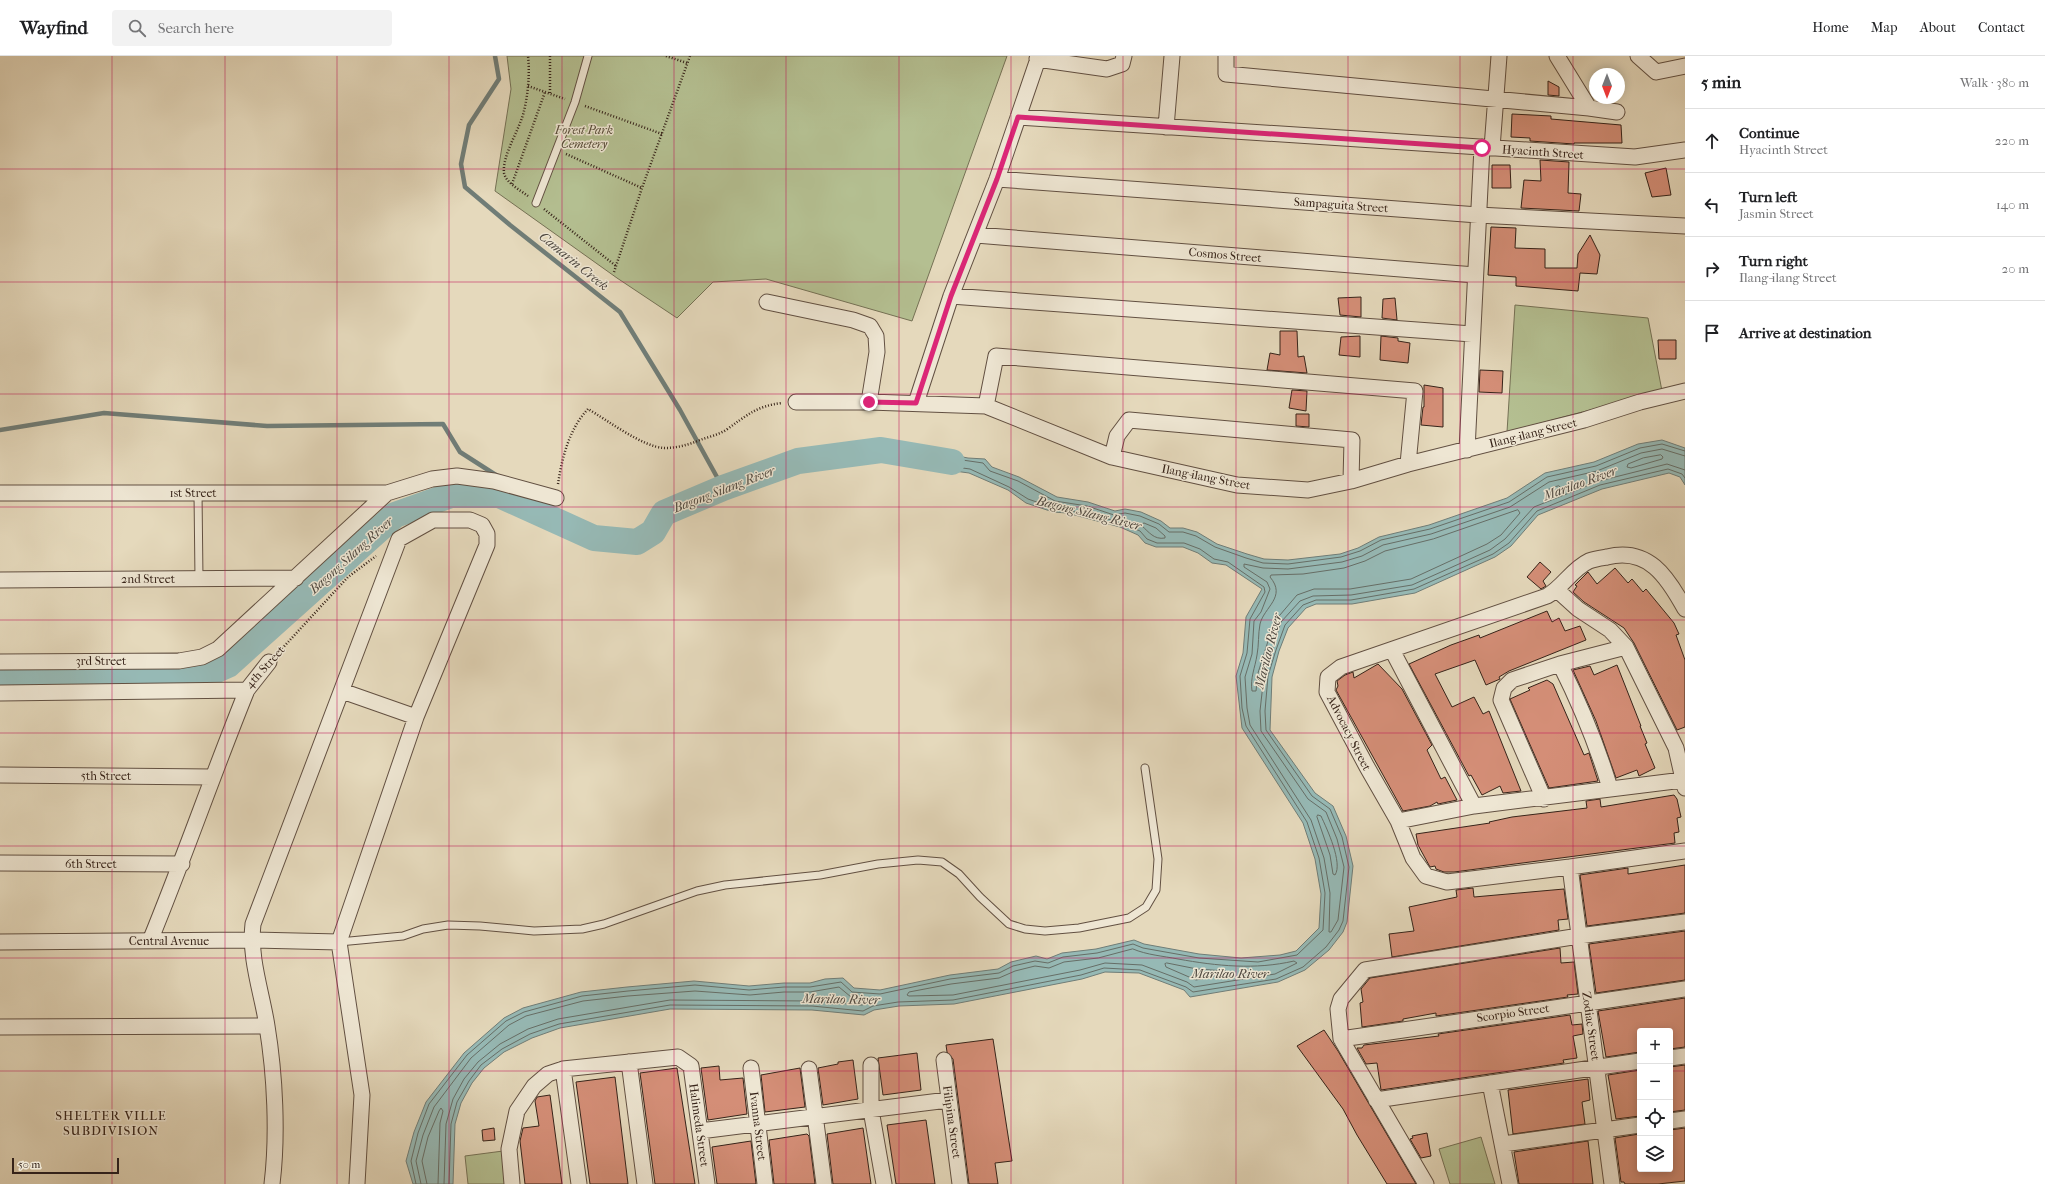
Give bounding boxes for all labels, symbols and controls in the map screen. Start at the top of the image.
search box [112,10,392,46]
text: Wayfind [20,17,88,39]
icon: search [126,17,148,39]
text: Search here [158,19,234,37]
text: Home [1812,19,1849,36]
text: Map [1871,19,1898,36]
text: About [1920,19,1956,36]
text: Contact [1978,19,2025,36]
north arrow [1589,68,1625,104]
text: 5 min [1701,72,1741,92]
text: Walk · 380 m [1960,75,2029,90]
park label: Forest Park Cemetery [554,123,613,151]
text: Continue [1739,124,1799,142]
icon: ahead [1701,130,1723,152]
text: 220 m [1995,133,2029,148]
route start [1473,139,1491,157]
street label: Hyacinth Street [1502,142,1585,162]
text: Hyacinth Street [1739,142,1828,157]
text: Turn left [1739,188,1797,206]
icon: left [1701,194,1723,216]
street label: Sampaguita Street [1293,195,1389,215]
text: 140 m [1996,197,2029,212]
text: Jasmin Street [1739,206,1814,221]
water label: Camarin Creek [536,229,612,294]
street label: Cosmos Street [1188,245,1263,265]
text: Turn right [1739,252,1808,270]
icon: right [1701,258,1723,280]
text: 20 m [2002,261,2029,276]
text: Ilang-ilang Street [1739,270,1837,285]
icon: arrive [1701,322,1723,344]
text: Arrive at destination [1739,324,1871,342]
route end [860,393,878,411]
street label: Ilang-ilang Street [1488,415,1579,451]
water label: Bagong Silang River [670,462,778,516]
street label: Ilang-ilang Street [1160,462,1252,493]
water label: Marilao River [1540,462,1620,504]
street label: 1st Street [169,486,217,500]
water label: Bagong Silang River [1034,493,1144,534]
water label: Bagong Silang River [305,513,397,597]
street label: 2nd Street [121,572,176,586]
water label: Marilao River [1251,611,1285,691]
street label: 4th Street [242,642,288,691]
street label: 3rd Street [76,654,127,668]
street label: Advocacy Street [1324,692,1374,774]
street label: 5th Street [81,769,132,783]
street label: 6th Street [65,857,118,871]
street label: Central Avenue [129,934,209,948]
water label: Marilao River [1190,966,1270,981]
water label: Marilao River [801,991,881,1007]
street label: Zodiac Street [1579,991,1603,1062]
street label: Scorpio Street [1476,1001,1551,1025]
map controls [1637,1028,1673,1172]
button: + [1637,1028,1673,1064]
button: − [1637,1064,1673,1100]
street label: Halimeda Street [686,1082,712,1168]
street label: Filipina Street [940,1085,964,1160]
street label: Ivanna Street [747,1091,769,1162]
button: locate [1637,1100,1673,1136]
district label: SHELTER VILLE SUBDIVISION [55,1108,167,1138]
button: layers [1637,1136,1673,1172]
scale bar [12,1156,119,1175]
text: 50 m [18,1158,40,1171]

